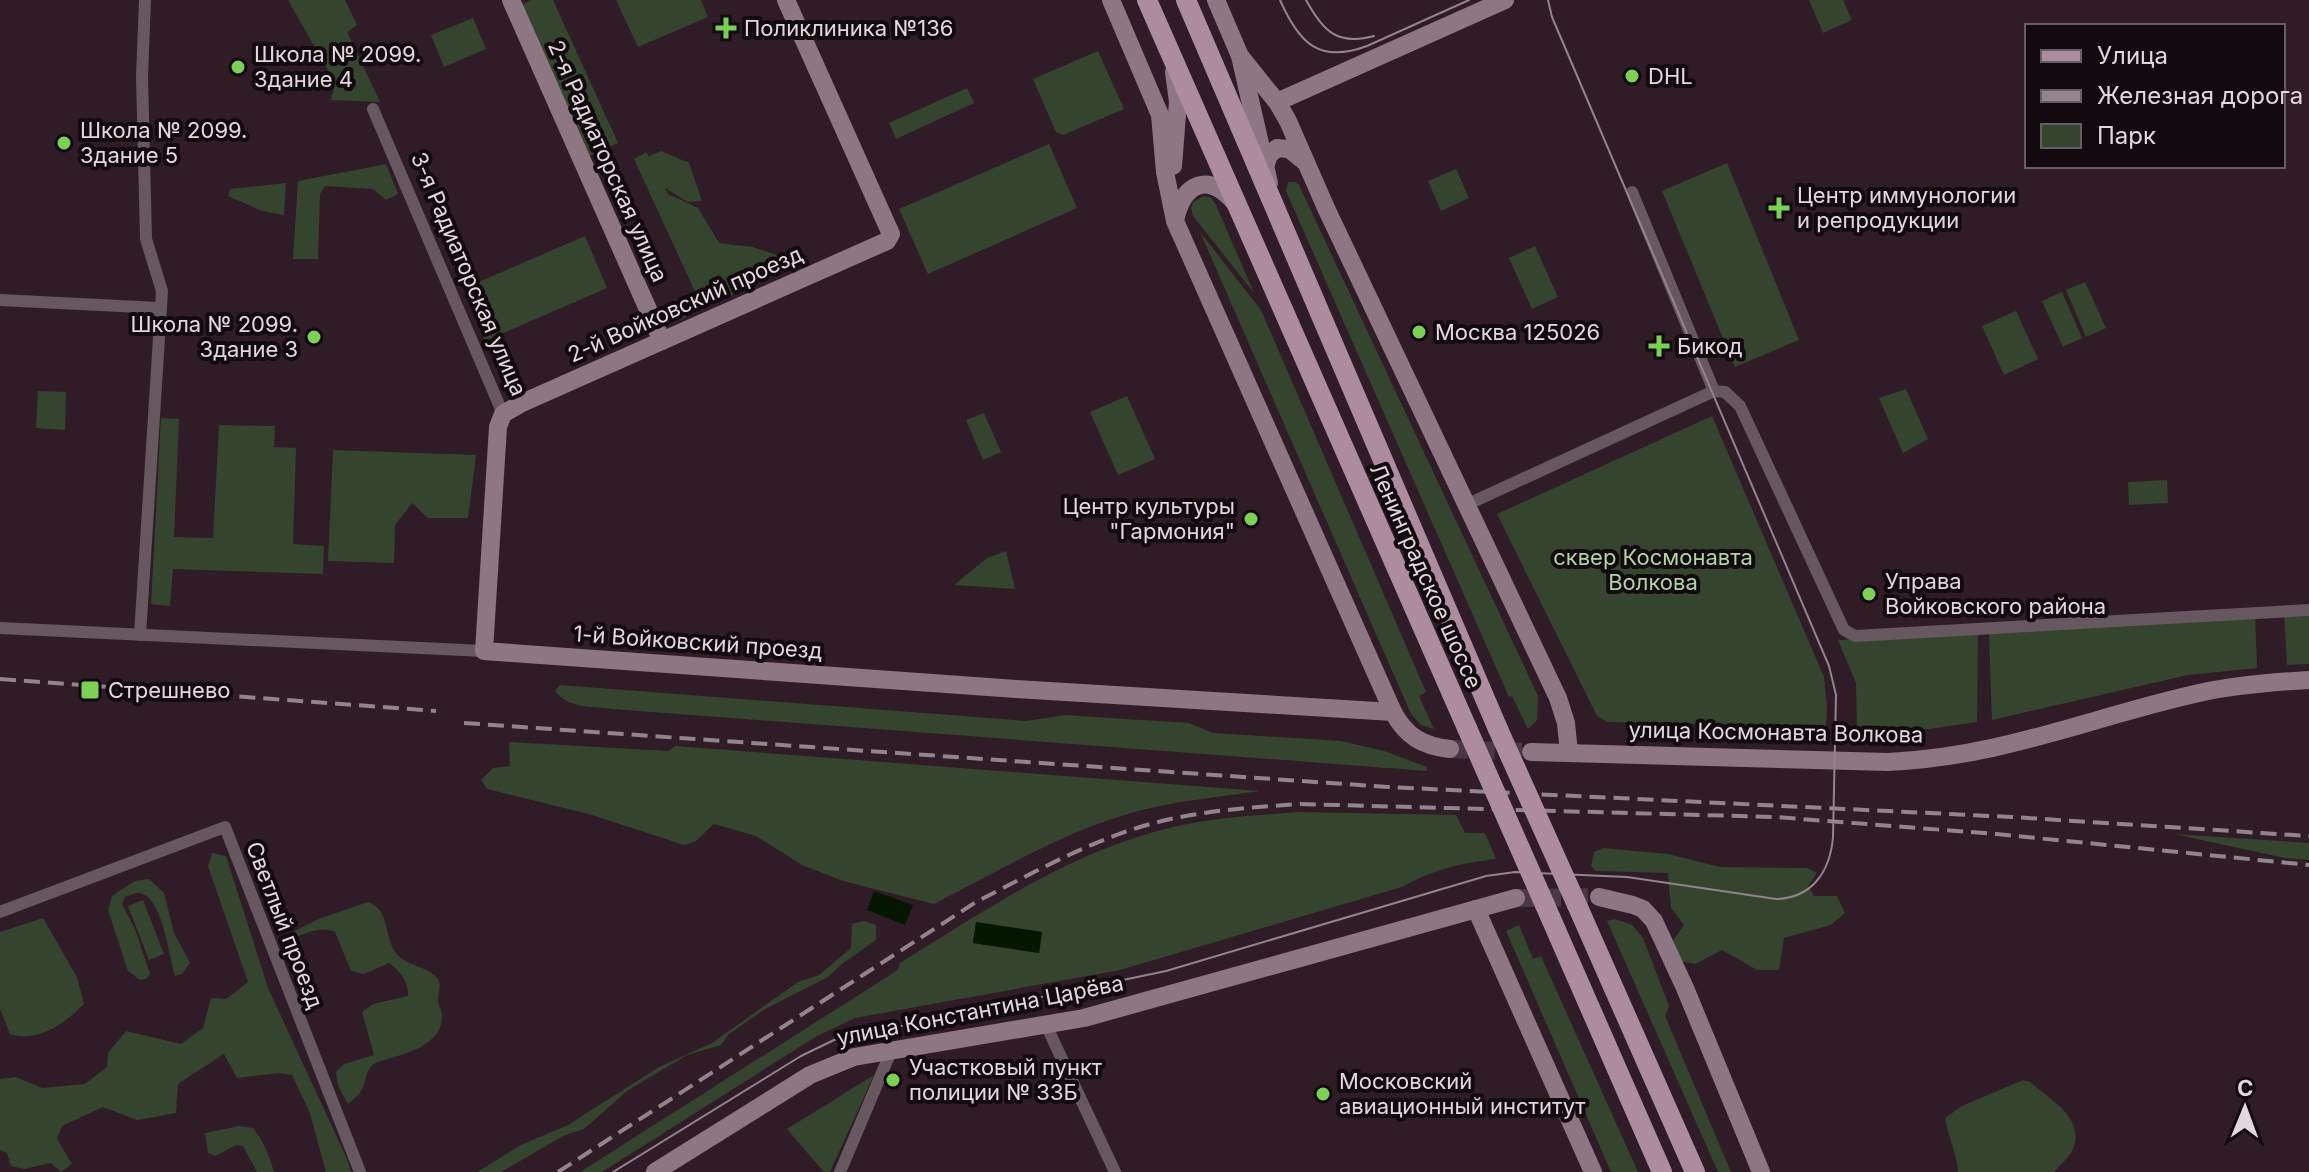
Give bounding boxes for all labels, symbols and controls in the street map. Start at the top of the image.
place label: Поликлиника №136 [744,15,953,41]
marker: Поликлиника №136 [715,17,737,39]
legend [2025,24,2285,168]
street label: 2-я Радиаторская улица [543,36,673,286]
place label: Школа № 2099. Здание 4 [254,41,421,92]
text: Улица [2097,41,2168,70]
marker: Школа № 2099. Здание 4 [229,58,247,76]
place label: DHL [1648,63,1693,89]
marker: DHL [1623,67,1641,85]
text: Железная дорога [2097,81,2303,110]
place label: Школа № 2099. Здание 5 [80,117,247,168]
text: Парк [2097,121,2156,150]
marker: Школа № 2099. Здание 5 [55,134,73,152]
street label: 3-я Радиаторская улица [406,148,532,400]
place label: Центр иммунологии и репродукции [1797,182,2016,233]
marker: Центр иммунологии и репродукции [1768,197,1790,219]
street label: 2-й Войковский проезд [564,240,807,368]
place label: Школа № 2099. Здание 3 [131,311,298,362]
place label: Москва 125026 [1435,319,1600,345]
marker: Москва 125026 [1410,323,1428,341]
marker: Школа № 2099. Здание 3 [305,328,323,346]
place label: Бикод [1677,333,1743,359]
marker: Бикод [1648,335,1670,357]
street label: Ленинградское шоссе [1365,459,1487,693]
place label: Центр культуры "Гармония" [1063,493,1235,544]
marker: Центр культуры "Гармония" [1242,510,1260,528]
park label: сквер Космонавта Волкова [1553,544,1753,595]
place label: Управа Войковского района [1885,568,2106,619]
marker: Управа Войковского района [1860,585,1878,603]
street label: 1-й Войковский проезд [573,620,824,664]
place label: Стрешнево [108,677,231,703]
marker: Стрешнево [79,679,101,701]
street label: улица Космонавта Волкова [1628,716,1924,748]
street label: Светлый проезд [241,838,329,1012]
street label: улица Константина Царёва [834,969,1126,1051]
place label: Участковый пункт полиции № 33Б [909,1054,1103,1105]
place label: Московский авиационный институт [1339,1068,1586,1119]
north arrow [2205,1068,2285,1148]
marker: Участковый пункт полиции № 33Б [884,1071,902,1089]
text: С [2237,1075,2254,1101]
marker: Московский авиационный институт [1314,1085,1332,1103]

